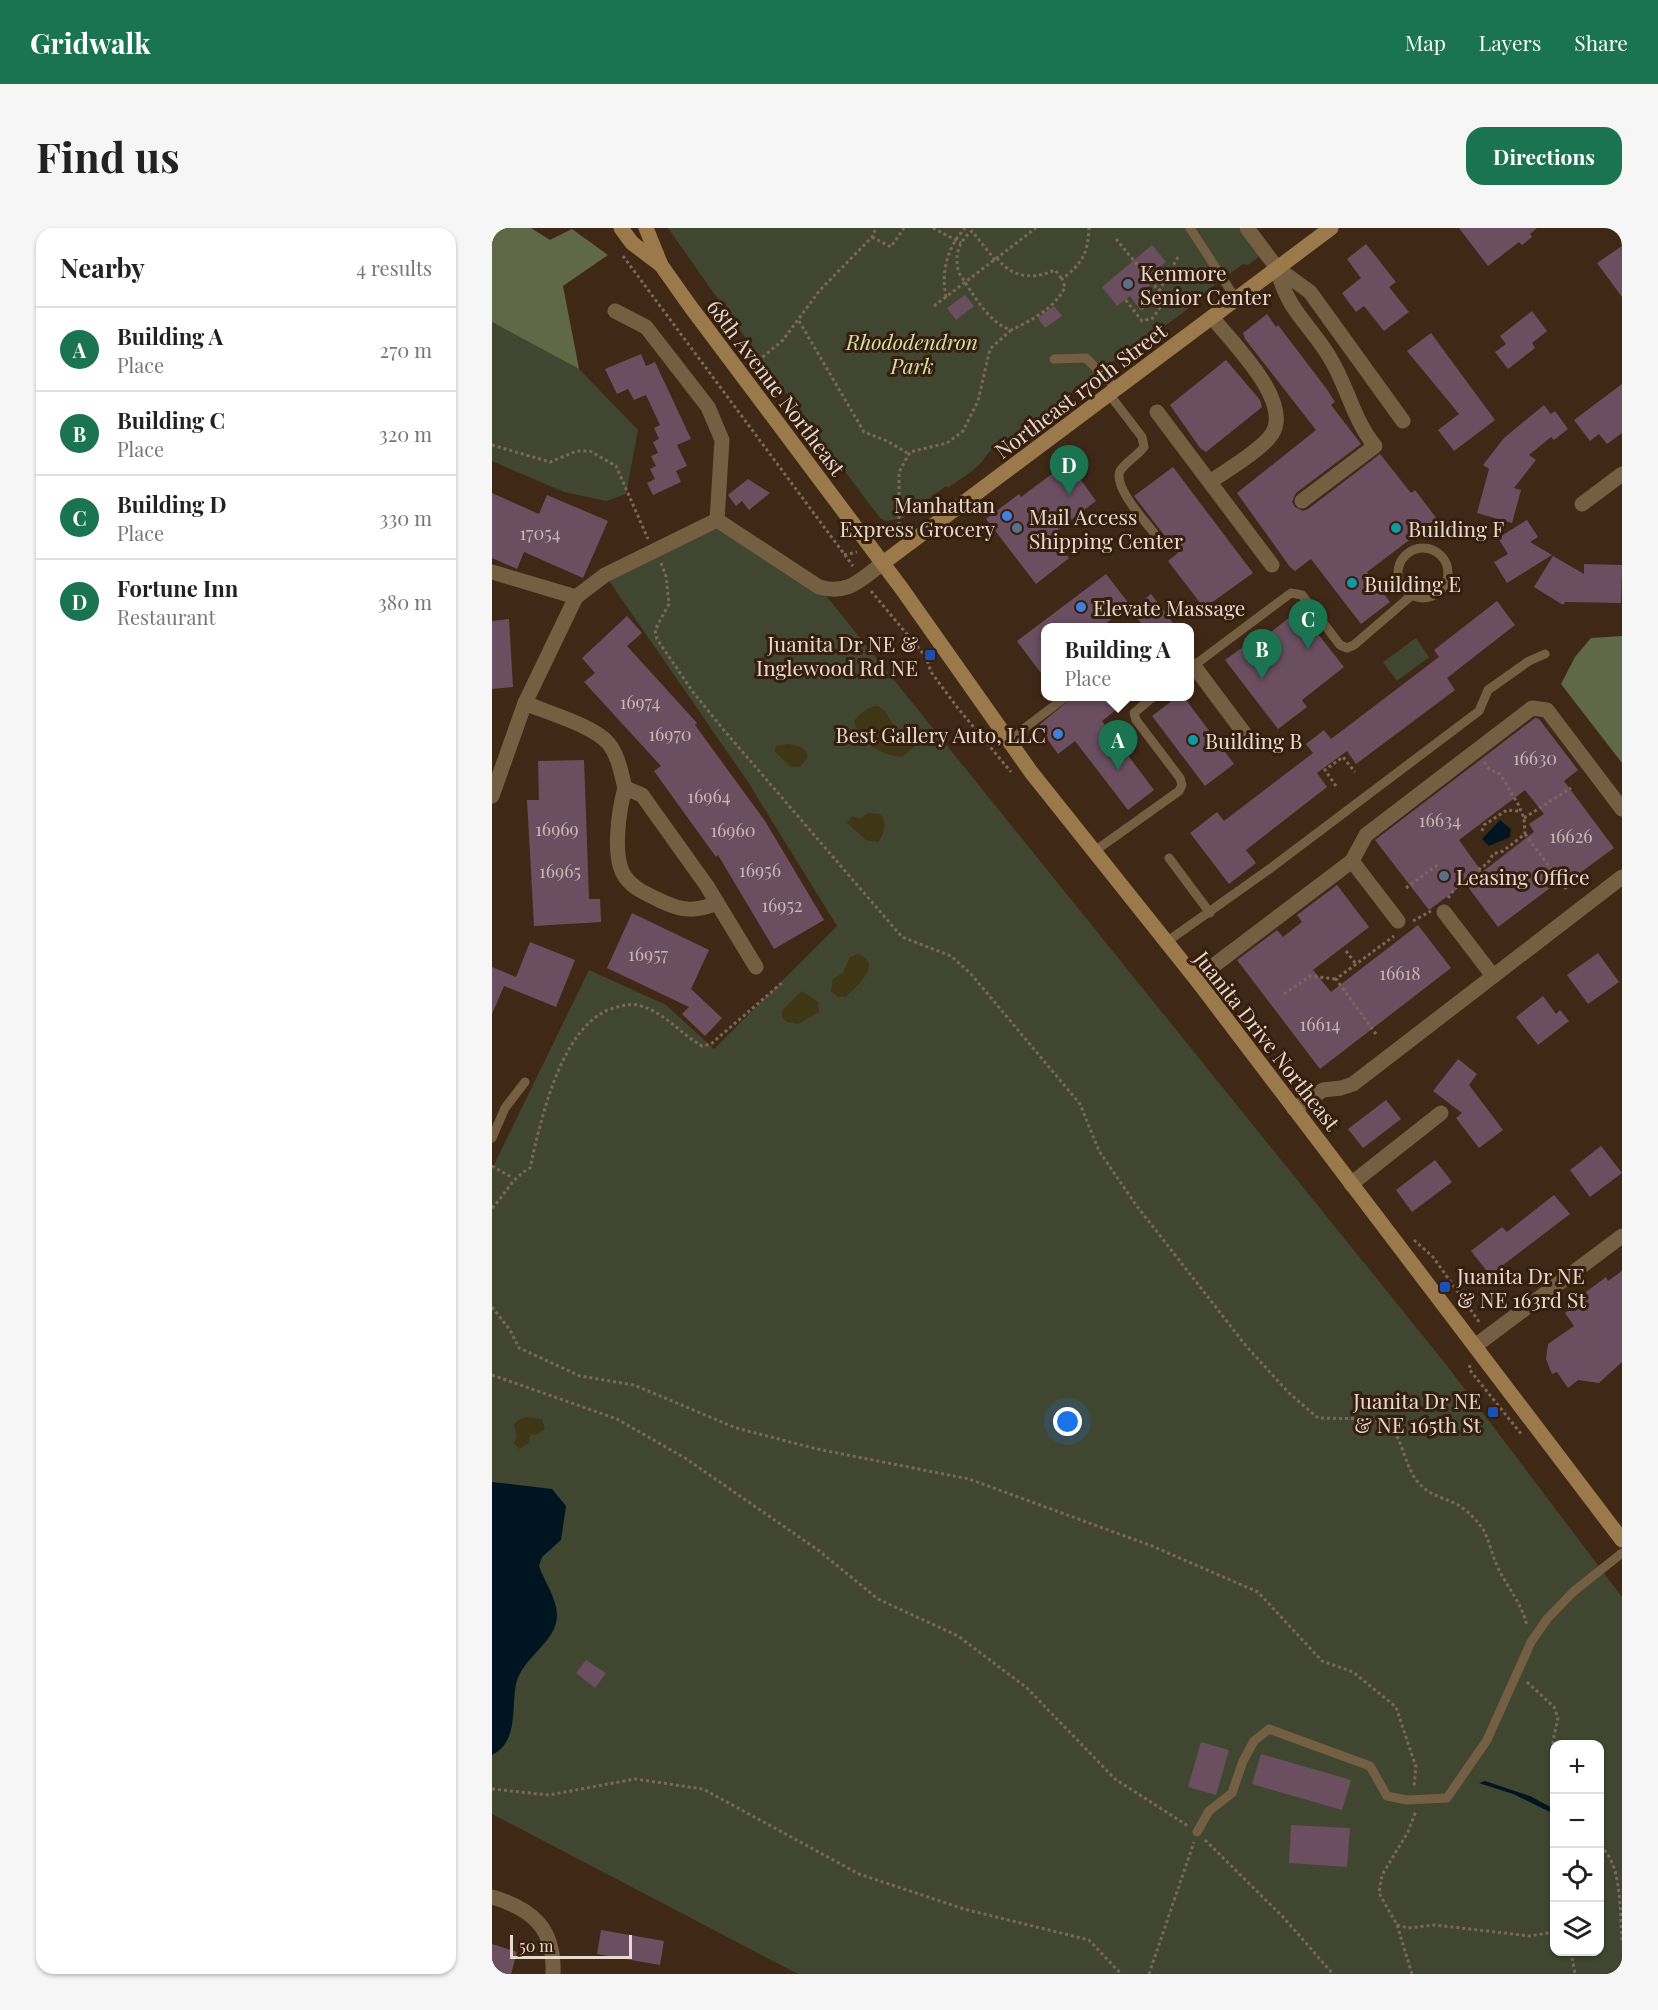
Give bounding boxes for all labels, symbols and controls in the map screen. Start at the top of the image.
text: Gridwalk [30,24,151,61]
text: Map [1405,28,1446,56]
text: Layers [1479,28,1541,56]
text: Share [1574,28,1628,56]
button: Directions [1466,127,1622,185]
text: Find us [36,128,180,184]
text: Nearby [60,250,145,285]
text: 4 results [356,254,432,281]
place label: Kenmore Senior Center [1140,258,1272,310]
marker: Kenmore Senior Center [1121,277,1135,291]
street label: 68th Avenue Northeast [702,293,853,481]
street label: Northeast 170th Street [988,316,1172,464]
text: Building A [117,321,223,351]
park label: Rhododendron Park [845,327,978,379]
text: A [73,336,86,363]
text: 270 m [380,336,432,363]
text: Place [117,351,164,378]
text: Building C [117,405,225,435]
text: B [73,420,86,447]
text: 320 m [379,420,432,447]
text: Place [117,435,164,462]
pin: D [1050,446,1088,495]
text: Building D [117,489,226,519]
place label: Manhattan Express Grocery [840,490,995,542]
place label: Mail Access Shipping Center [1029,502,1184,554]
text: C [72,504,87,531]
text: 330 m [379,504,432,531]
marker: Manhattan Express Grocery [1000,509,1014,523]
place label: Building F [1408,514,1504,542]
text: Place [117,519,164,546]
house number: 17054 [519,521,561,545]
marker: Mail Access Shipping Center [1010,521,1024,535]
marker: Building F [1389,521,1403,535]
place label: Building E [1364,569,1461,597]
text: Fortune Inn [117,573,238,603]
marker: Building E [1345,576,1359,590]
text: D [72,588,87,615]
text: 380 m [378,588,432,615]
place label: Elevate Massage [1093,593,1245,621]
marker: Elevate Massage [1074,600,1088,614]
pin: C [1288,600,1328,649]
text: Restaurant [117,603,216,630]
popup [1041,623,1194,701]
place label: Juanita Dr NE & Inglewood Rd NE [756,629,918,681]
pin: B [1242,630,1282,679]
text: Building A [1064,634,1171,664]
marker: Juanita Dr NE & Inglewood Rd NE [923,648,937,662]
text: Place [1064,664,1111,691]
house number: 16974 [620,690,660,714]
place label: Best Gallery Auto, LLC [836,720,1046,748]
pin: A [1098,720,1138,770]
house number: 16970 [648,722,692,746]
place label: Building B [1205,726,1302,754]
marker: Best Gallery Auto, LLC [1051,727,1065,741]
marker: Building B [1186,733,1200,747]
house number: 16630 [1513,746,1557,770]
house number: 16964 [687,784,731,808]
house number: 16634 [1419,808,1461,832]
house number: 16969 [535,817,579,841]
house number: 16960 [710,818,756,842]
house number: 16626 [1549,824,1593,848]
house number: 16956 [739,858,781,882]
house number: 16965 [539,859,581,883]
place label: Leasing Office [1456,862,1590,890]
marker: Leasing Office [1437,869,1451,883]
house number: 16952 [761,893,803,917]
house number: 16957 [628,942,669,966]
street label: Juanita Drive Northeast [1189,944,1347,1136]
house number: 16618 [1379,961,1421,985]
house number: 16614 [1300,1012,1341,1036]
place label: Juanita Dr NE & NE 163rd St [1456,1261,1586,1313]
marker: Juanita Dr NE & NE 163rd St [1438,1280,1452,1294]
place label: Juanita Dr NE & NE 165th St [1352,1386,1482,1438]
marker: Juanita Dr NE & NE 165th St [1486,1405,1500,1419]
your location [1053,1407,1082,1436]
map controls [1550,1740,1604,1956]
button: + [1550,1740,1604,1794]
button: − [1550,1794,1604,1848]
button: locate [1550,1848,1604,1902]
button: layers [1550,1902,1604,1956]
scale bar [510,1932,632,1960]
text: 50 m [519,1935,553,1956]

